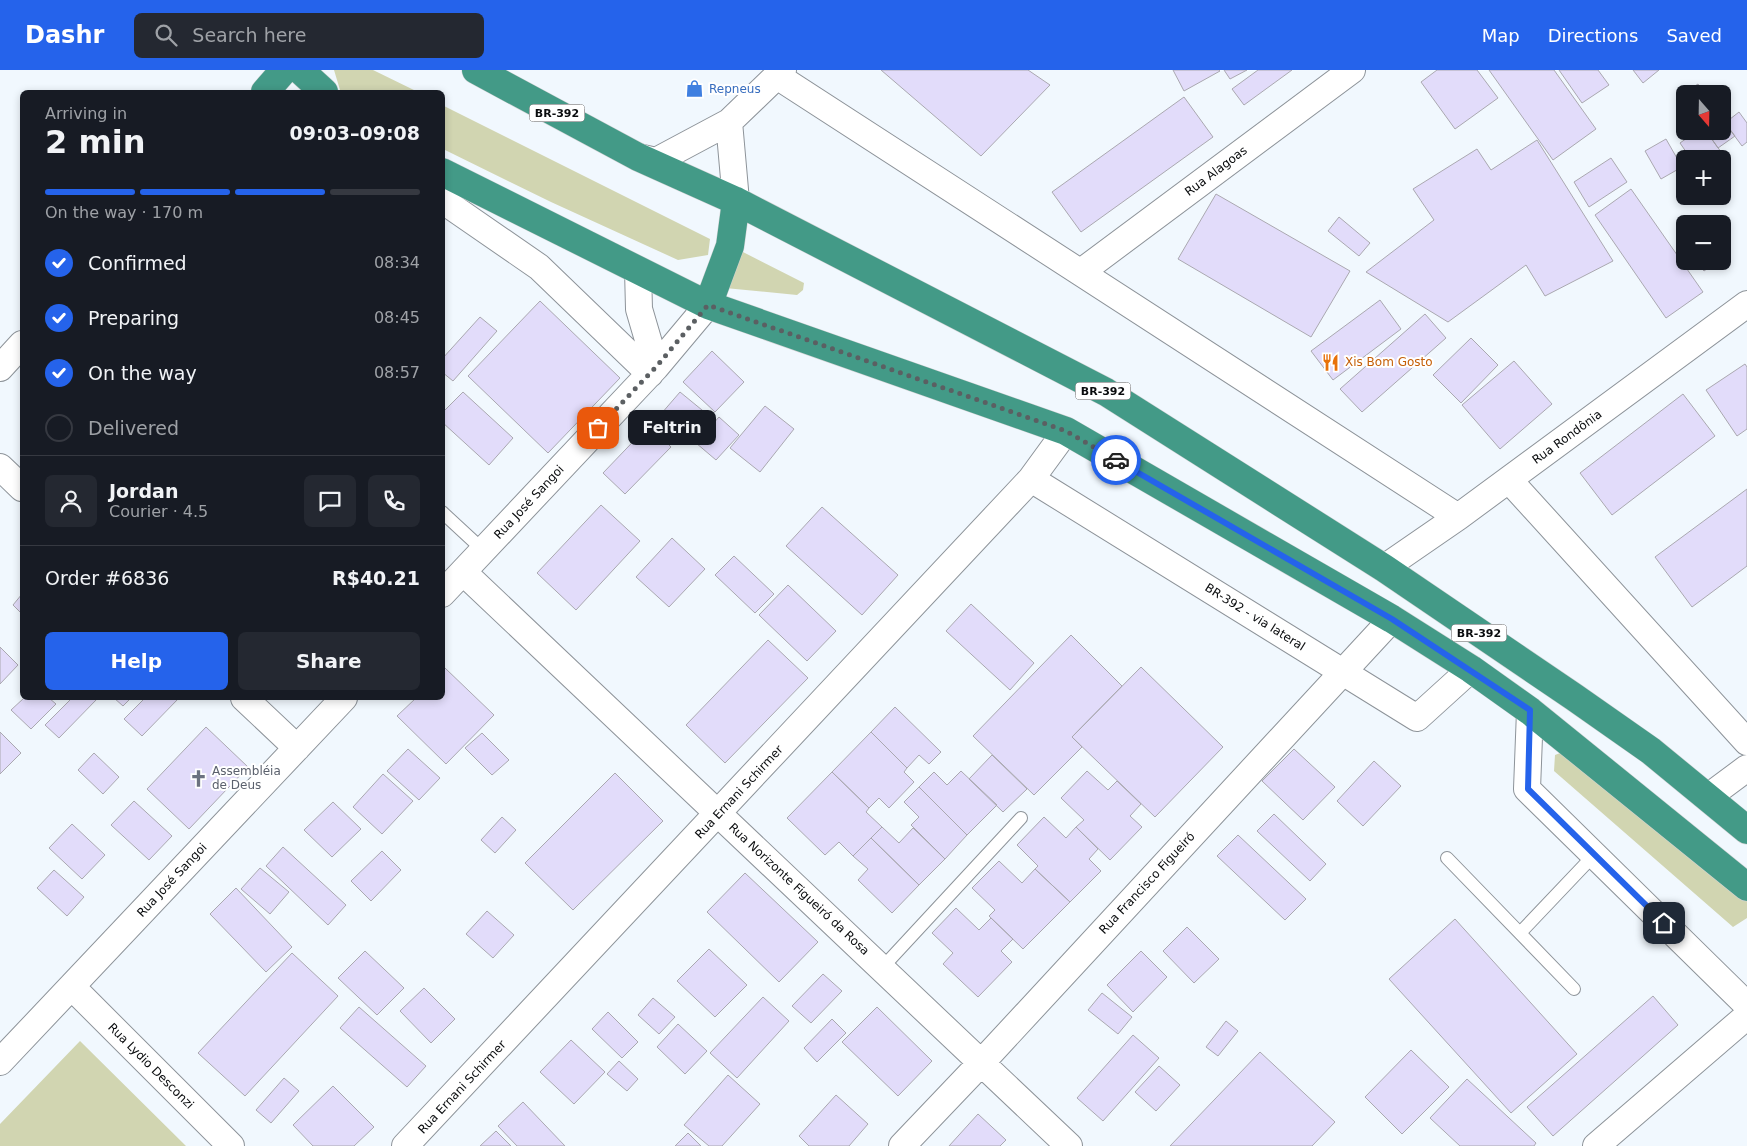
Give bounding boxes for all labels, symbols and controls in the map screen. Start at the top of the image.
search box [134,13,484,58]
text: Dashr [25,21,104,49]
icon: search [152,21,180,49]
text: Search here [192,24,306,46]
text: Map [1482,25,1520,46]
text: Directions [1548,25,1638,46]
text: Saved [1666,25,1722,46]
shop icon: Repneus [685,79,705,99]
place label: Repneus [709,82,761,96]
north arrow [1676,85,1731,140]
map controls [1676,85,1731,270]
text: Arriving in [45,104,127,123]
road number: BR-392 [530,104,584,122]
text: 09:03–09:08 [290,122,420,144]
text: 2 min [45,123,146,161]
street label: Rua Alagoas [1182,143,1250,199]
button: + [1676,150,1731,205]
text: On the way · 170 m [45,203,203,222]
button: − [1676,215,1731,270]
icon: check [45,249,73,277]
text: Confirmed [88,252,187,274]
text: 08:34 [374,253,420,272]
icon: check [45,304,73,332]
text: Preparing [88,307,179,329]
text: 08:45 [374,308,420,327]
restaurant icon: Xis Bom Gosto [1321,352,1341,372]
place label: Xis Bom Gosto [1345,355,1433,369]
icon: check [45,359,73,387]
text: On the way [88,362,197,384]
text: 08:57 [374,363,420,382]
road number: BR-392 [1076,382,1130,400]
pin [577,407,619,449]
street label: Rua Rondônia [1529,407,1605,467]
callout: Feltrin [628,410,716,446]
icon: bag [584,414,612,442]
text: Delivered [88,417,179,439]
text: Feltrin [642,418,702,437]
courier [1091,435,1141,485]
icon: car [1102,446,1130,474]
street label: Rua José Sangoi [491,462,567,542]
button: person [45,475,97,527]
button: chat [304,475,356,527]
button: phone [368,475,420,527]
text: Jordan [109,480,178,502]
text: Courier · 4.5 [109,502,208,521]
text: Order #6836 [45,567,169,589]
text: R$40.21 [332,567,420,589]
street label: BR-392 - via lateral [1202,581,1308,653]
road number: BR-392 [1452,624,1506,642]
button: Help [45,632,228,690]
button: Share [238,632,420,690]
street label: Rua Ernani Schirmer [692,742,786,842]
place label: Assembléia de Deus [212,764,281,792]
church icon: Assembléia de Deus [188,768,208,788]
street label: Rua Norizonte Figueiró da Rosa [726,820,872,958]
street label: Rua Francisco Figueiró [1096,829,1198,937]
street label: Rua José Sangoi [134,840,210,920]
pin [1643,902,1685,944]
icon: home [1650,909,1678,937]
street label: Rua Lydio Desconzi [105,1020,197,1112]
street label: Rua Ernani Schirmer [415,1037,509,1137]

